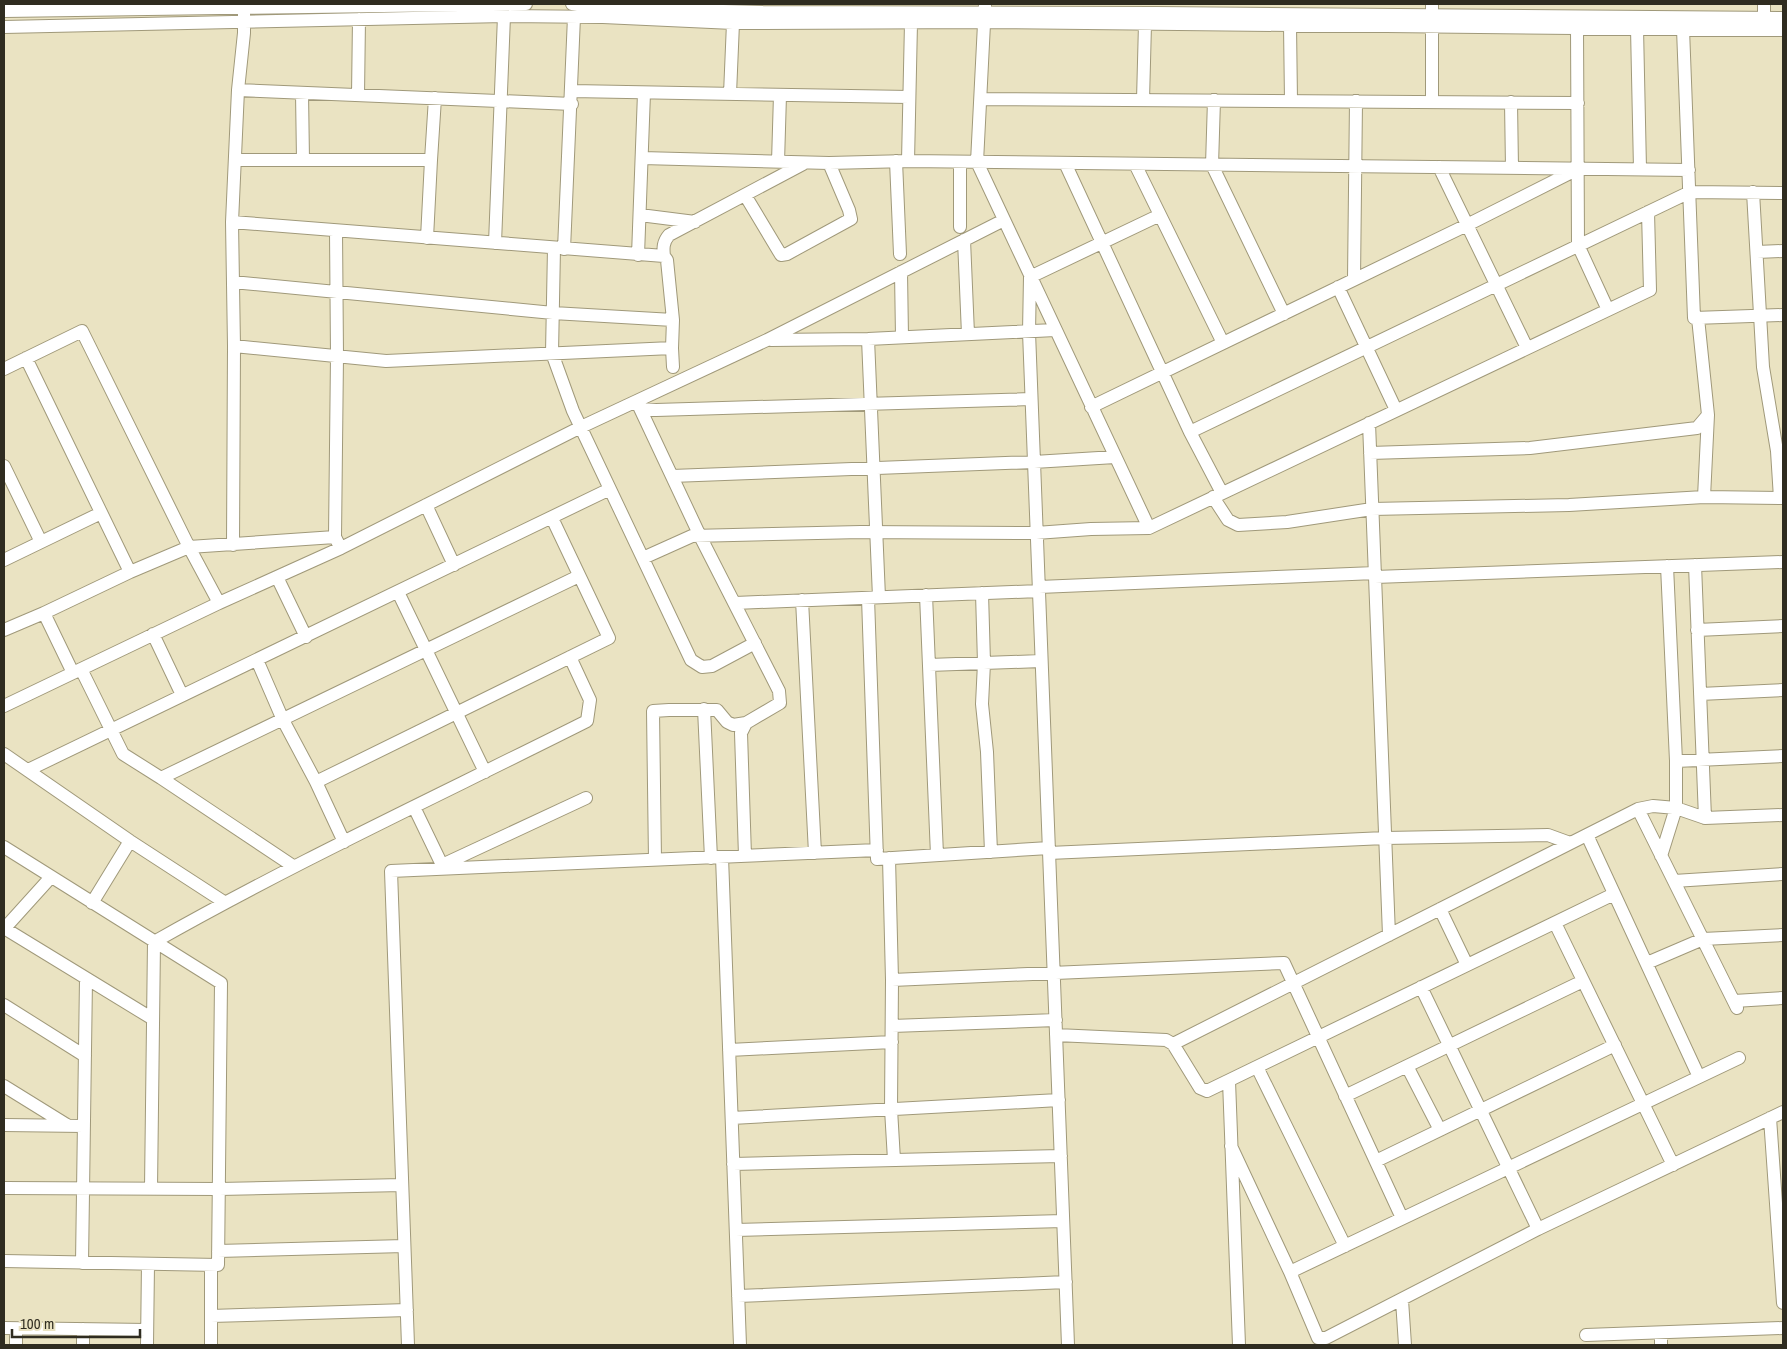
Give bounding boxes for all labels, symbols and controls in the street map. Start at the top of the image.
scale bar [12,1306,140,1338]
text: 100 m [20,1313,54,1334]

